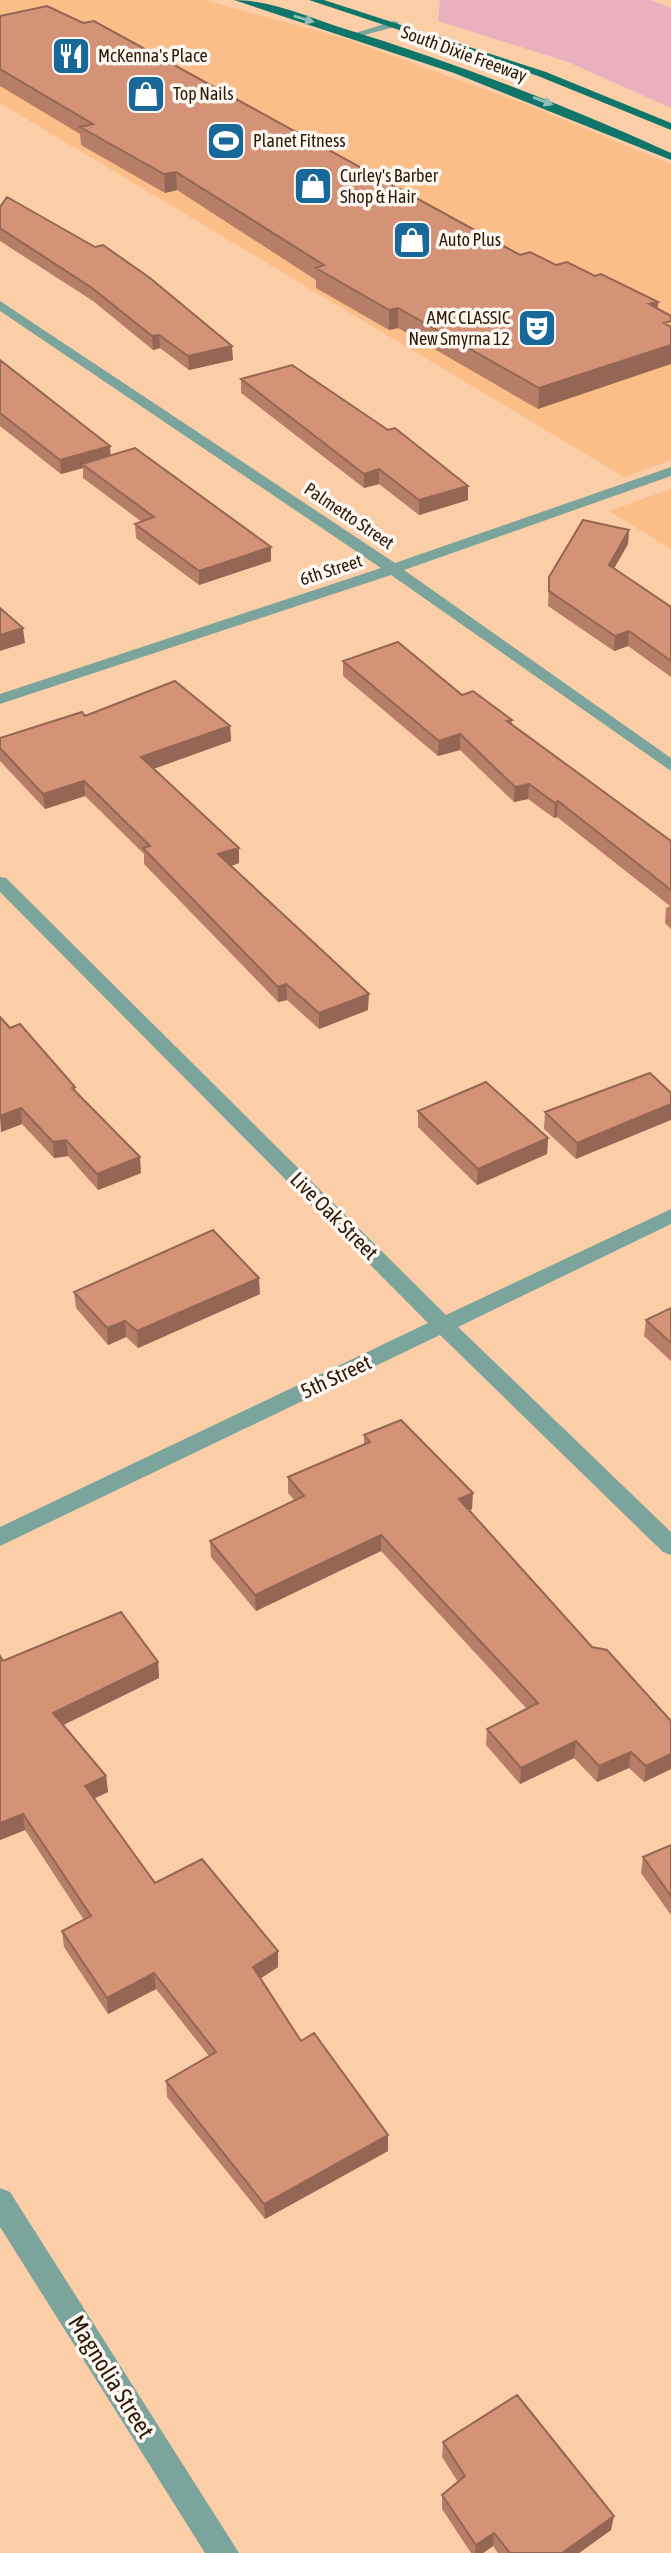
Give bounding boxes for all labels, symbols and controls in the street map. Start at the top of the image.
one-way arrow [294,14,315,24]
street label: South Dixie Freeway [399,21,530,86]
restaurant icon: McKenna's Place [50,35,92,77]
place label: McKenna's Place [98,45,208,66]
shop icon: Top Nails [125,73,167,115]
place label: Top Nails [173,83,234,104]
one-way arrow [532,95,553,106]
sports icon: Planet Fitness [205,120,247,162]
place label: Planet Fitness [253,130,346,151]
shop icon: Curley's Barber Shop & Hair [292,165,334,207]
place label: Curley's Barber Shop & Hair [340,165,439,207]
shop icon: Auto Plus [391,219,433,261]
place label: Auto Plus [439,229,501,250]
place label: AMC CLASSIC New Smyrna 12 [408,307,510,349]
theatre icon: AMC CLASSIC New Smyrna 12 [516,307,558,349]
street label: Palmetto Street [301,478,398,553]
street label: 6th Street [297,550,365,589]
street label: Live Oak Street [286,1166,384,1264]
street label: 5th Street [296,1349,375,1403]
street label: Magnolia Street [63,2310,160,2443]

